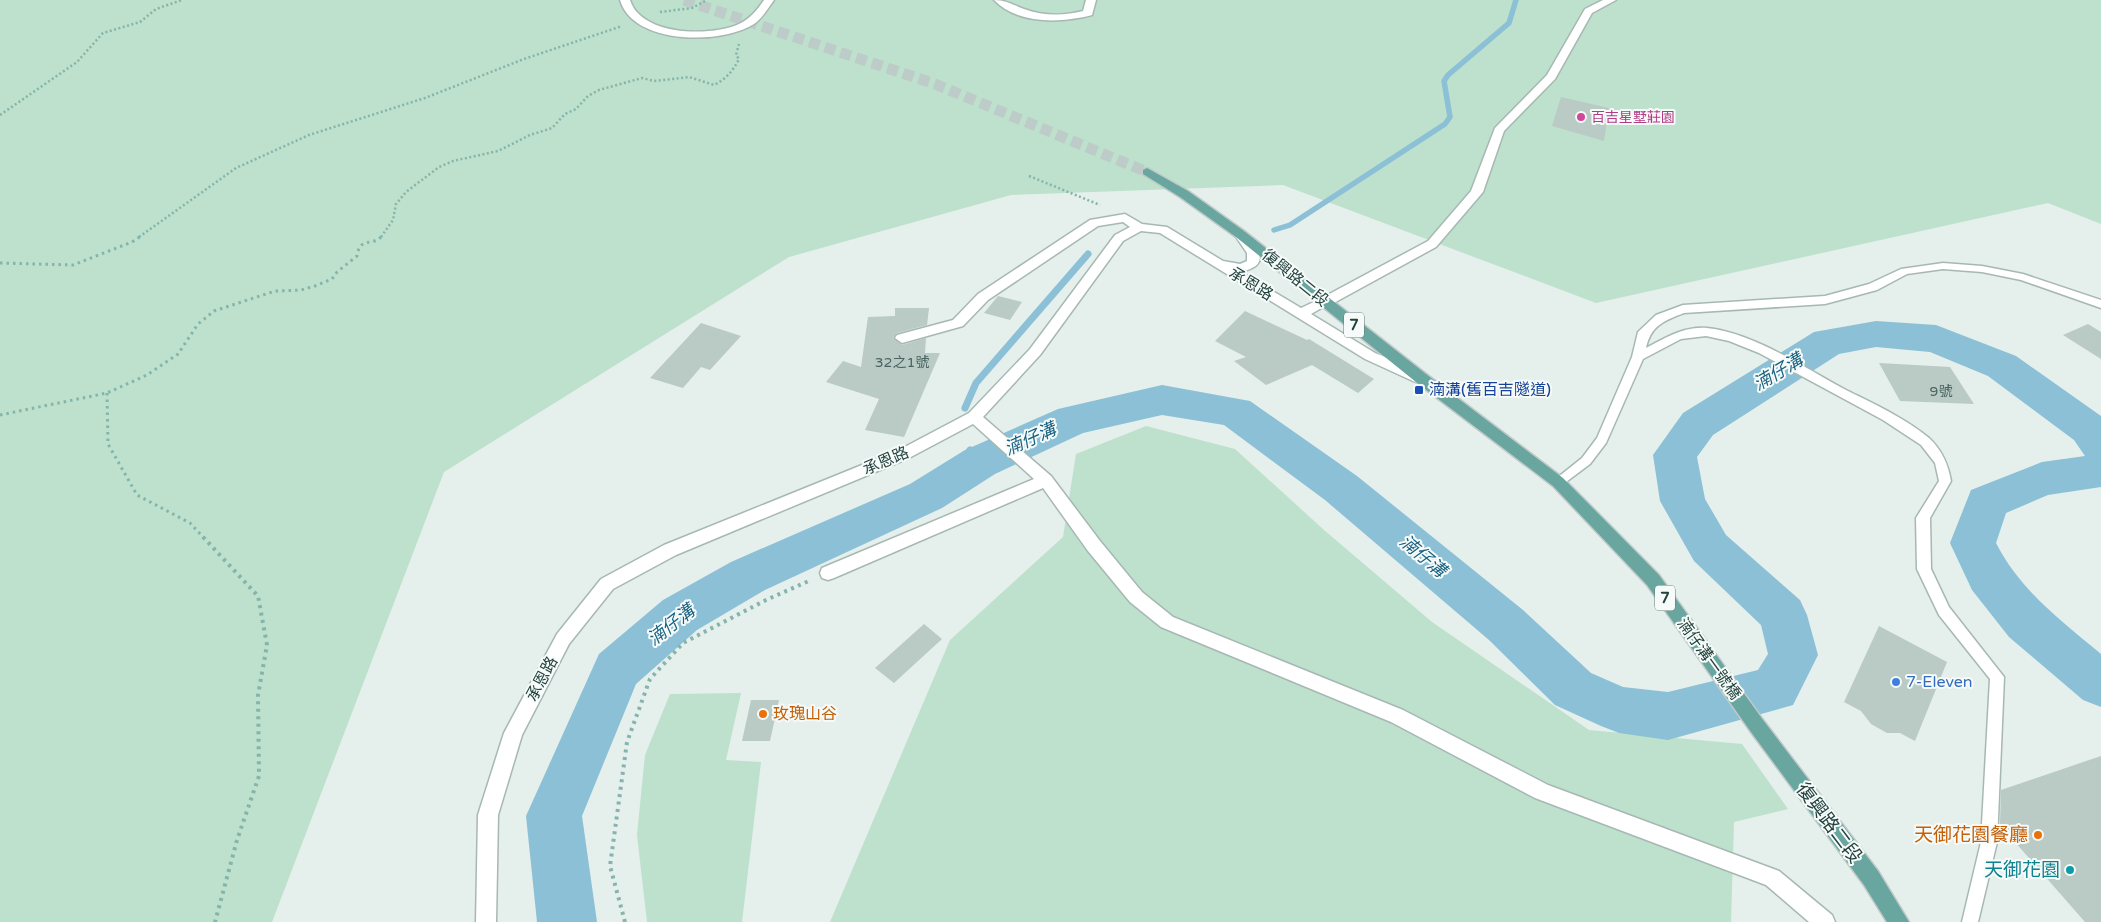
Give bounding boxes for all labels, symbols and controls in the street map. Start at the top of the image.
place label: 百吉星墅莊園 [1591,109,1675,126]
marker: 百吉星墅莊園 [1575,111,1587,123]
street label: 復興路二段 [1258,245,1332,311]
street label: 承恩路 [1225,263,1277,305]
road number: 7 [1344,312,1364,338]
water label: 湳仔溝 [1749,347,1809,395]
house number: 32之1號 [875,354,929,371]
place label: 湳溝(舊百吉隧道) [1429,380,1551,400]
house number: 9號 [1930,383,1952,400]
marker: 湳溝(舊百吉隧道) [1413,384,1425,396]
water label: 湳仔溝 [1001,417,1062,460]
street label: 承恩路 [860,442,912,480]
water label: 湳仔溝 [1395,530,1453,584]
road number: 7 [1655,586,1675,610]
water label: 湳仔溝 [643,598,701,650]
street label: 湳仔溝一號橋 [1673,614,1745,704]
street label: 承恩路 [522,653,562,705]
place label: 7-Eleven [1906,672,1973,692]
marker: 7-Eleven [1890,676,1902,688]
place label: 玫瑰山谷 [773,704,837,724]
marker: 玫瑰山谷 [757,708,769,720]
street label: 復興路二段 [1792,778,1866,868]
place label: 天御花園餐廳 [1914,824,2028,846]
marker: 天御花園餐廳 [2032,829,2044,841]
place label: 天御花園 [1984,859,2060,881]
marker: 天御花園 [2064,864,2076,876]

